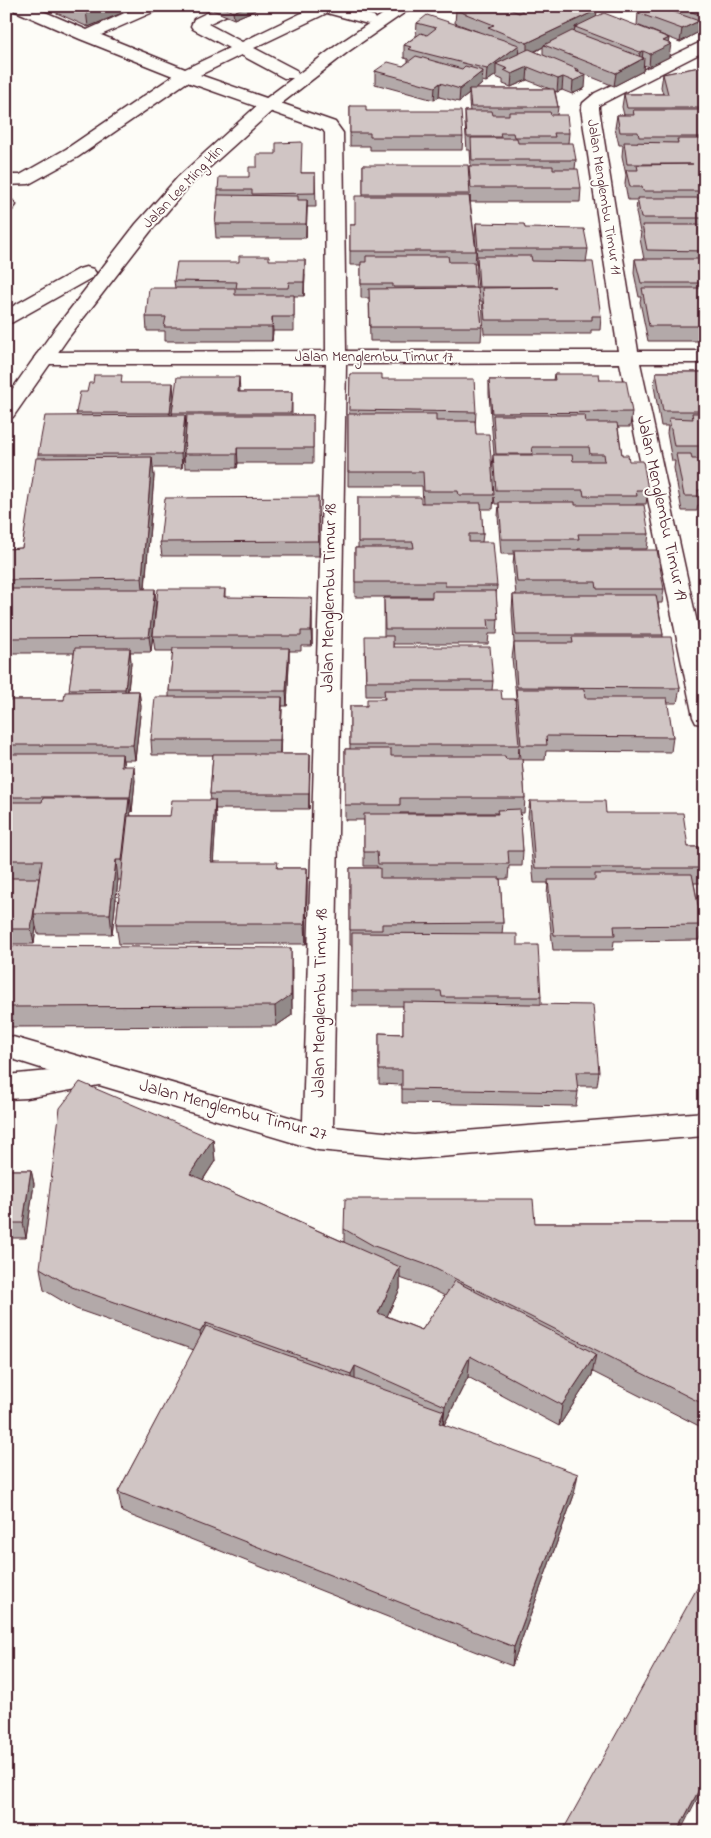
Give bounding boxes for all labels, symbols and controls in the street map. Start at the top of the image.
street label: Jalan Menglembu Timur 11 [580,118,627,277]
street label: Jalan Lee Ming Hin [137,140,229,234]
street label: Jalan Menglembu Timur 17 [295,346,453,369]
street label: Jalan Menglembu Timur 19 [628,413,693,603]
street label: Jalan Menglembu Timur 18 [315,503,346,693]
street label: Jalan Menglembu Timur 18 [306,908,337,1098]
street label: Jalan Menglembu Timur 27 [136,1073,330,1150]

